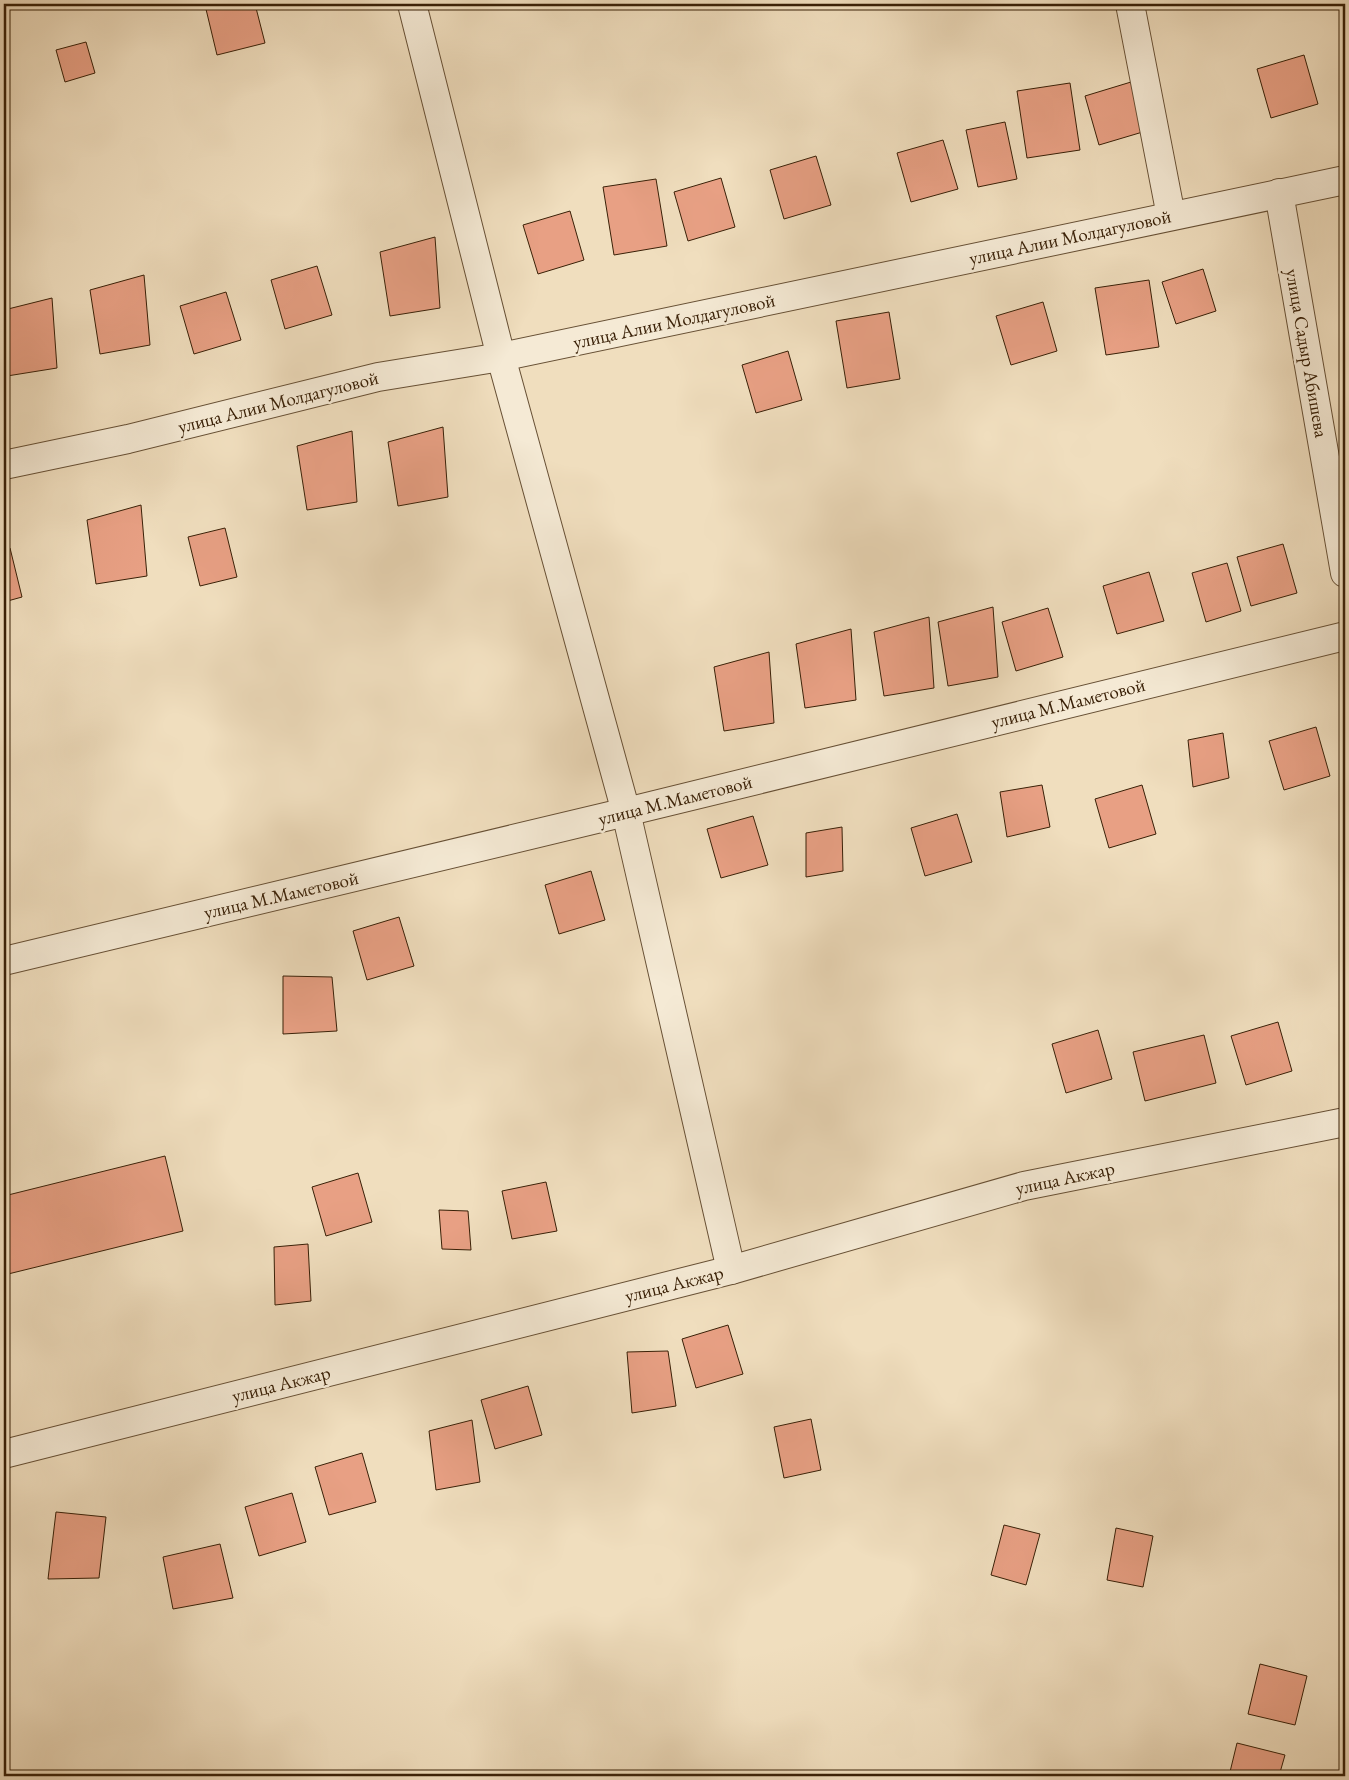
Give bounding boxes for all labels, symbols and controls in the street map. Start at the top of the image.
street label: улица Алии Молдагуловой [967,203,1173,271]
street label: улица Садыр Абишева [1280,267,1334,440]
street label: улица Алии Молдагуловой [571,287,777,355]
street label: улица Алии Молдагуловой [175,365,381,439]
street label: улица М.Маметовой [988,672,1148,734]
street label: улица М.Маметовой [595,769,755,831]
street label: улица М.Маметовой [201,865,361,925]
street label: улица Акжар [1013,1155,1117,1201]
street label: улица Акжар [622,1260,726,1308]
street label: улица Акжар [229,1360,333,1408]

